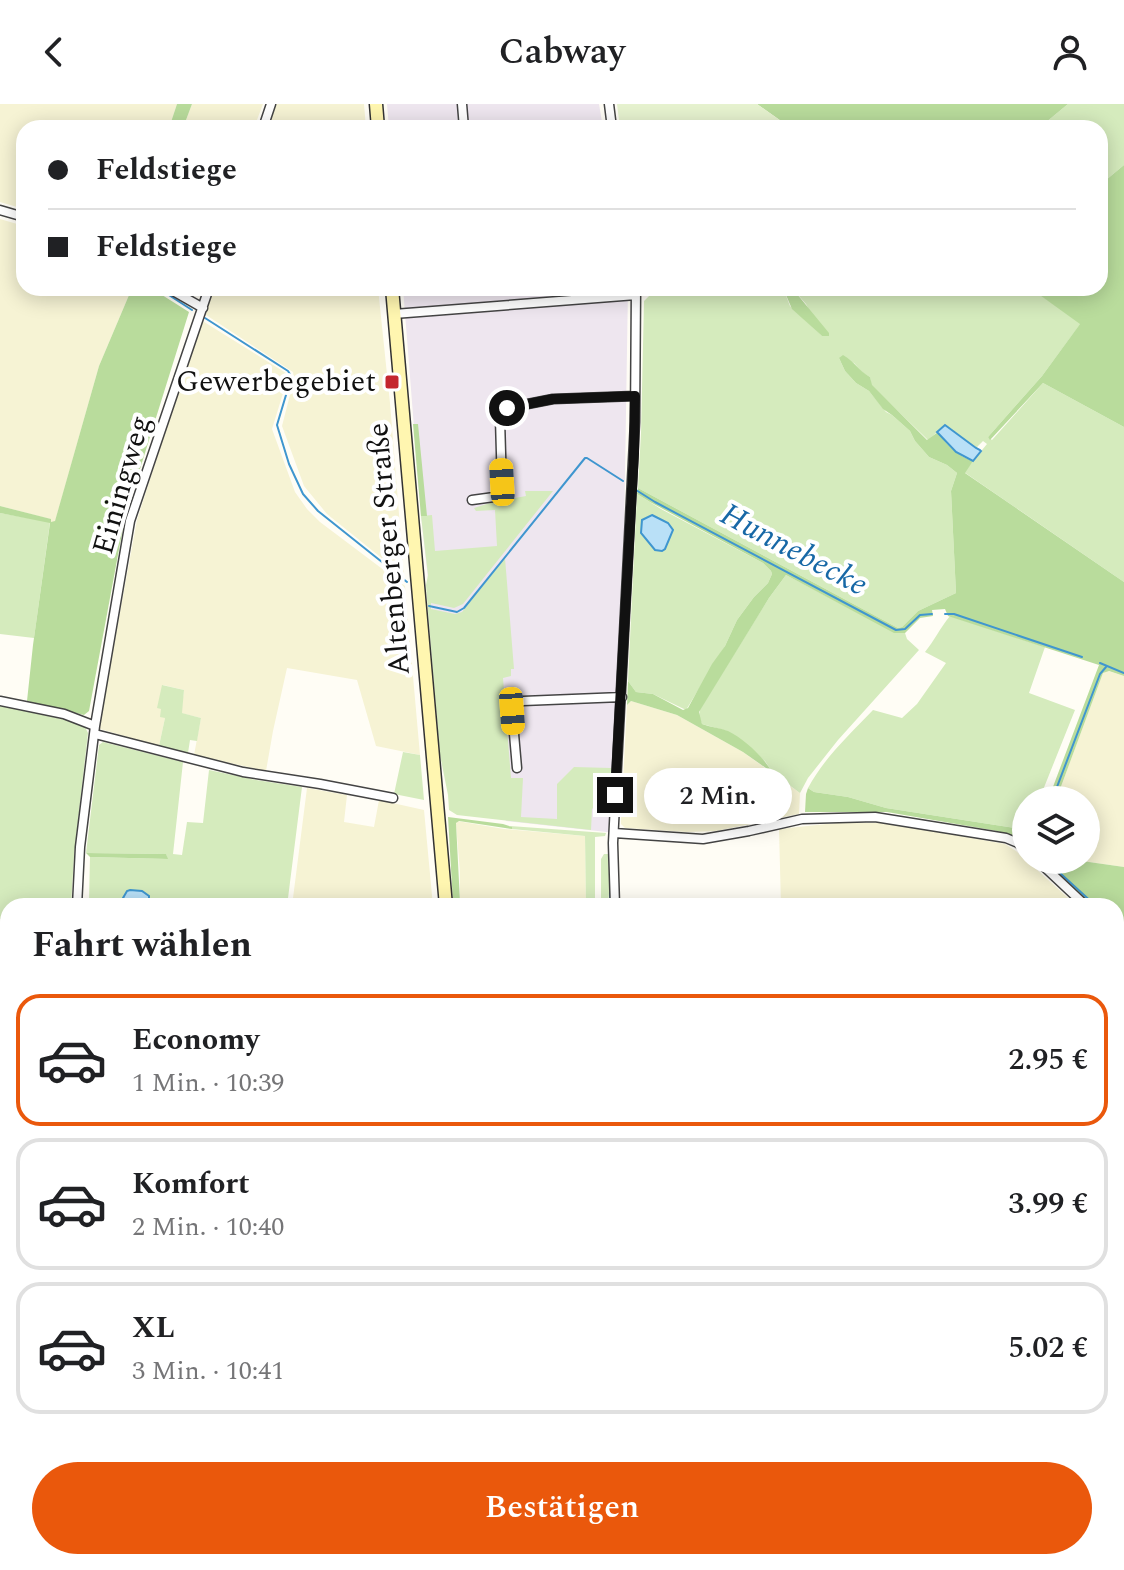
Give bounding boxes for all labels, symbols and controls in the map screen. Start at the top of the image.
text: Cabway [499,25,625,80]
icon: back [32,30,76,74]
icon: person [1048,30,1092,74]
text: Feldstiege [96,147,237,193]
text: Feldstiege [96,224,237,270]
place label: Gewerbegebiet [176,359,376,405]
marker: Gewerbegebiet [383,373,401,391]
route start [489,390,525,426]
street label: Einingweg [80,410,164,560]
street label: Altenberger Straße [355,421,423,677]
car [489,457,515,507]
water label: Hunnebecke [711,491,877,609]
car [498,686,526,736]
callout: 2 Min. [643,767,791,823]
text: 2 Min. [680,776,756,816]
route end [597,777,633,813]
map controls [1012,786,1100,874]
button: layers [1012,786,1100,874]
text: Fahrt wählen [32,918,252,973]
text: Economy [132,1017,259,1063]
icon: car [36,1024,108,1096]
text: 2.95 € [1008,1037,1088,1083]
text: 1 Min. · 10:39 [132,1063,284,1103]
text: Komfort [132,1161,250,1207]
icon: car [36,1168,108,1240]
text: 3.99 € [1008,1181,1088,1227]
text: 2 Min. · 10:40 [132,1207,284,1247]
text: XL [132,1305,175,1351]
icon: car [36,1312,108,1384]
text: 5.02 € [1008,1325,1088,1371]
text: 3 Min. · 10:41 [132,1351,284,1391]
button: Bestätigen [32,1462,1092,1554]

